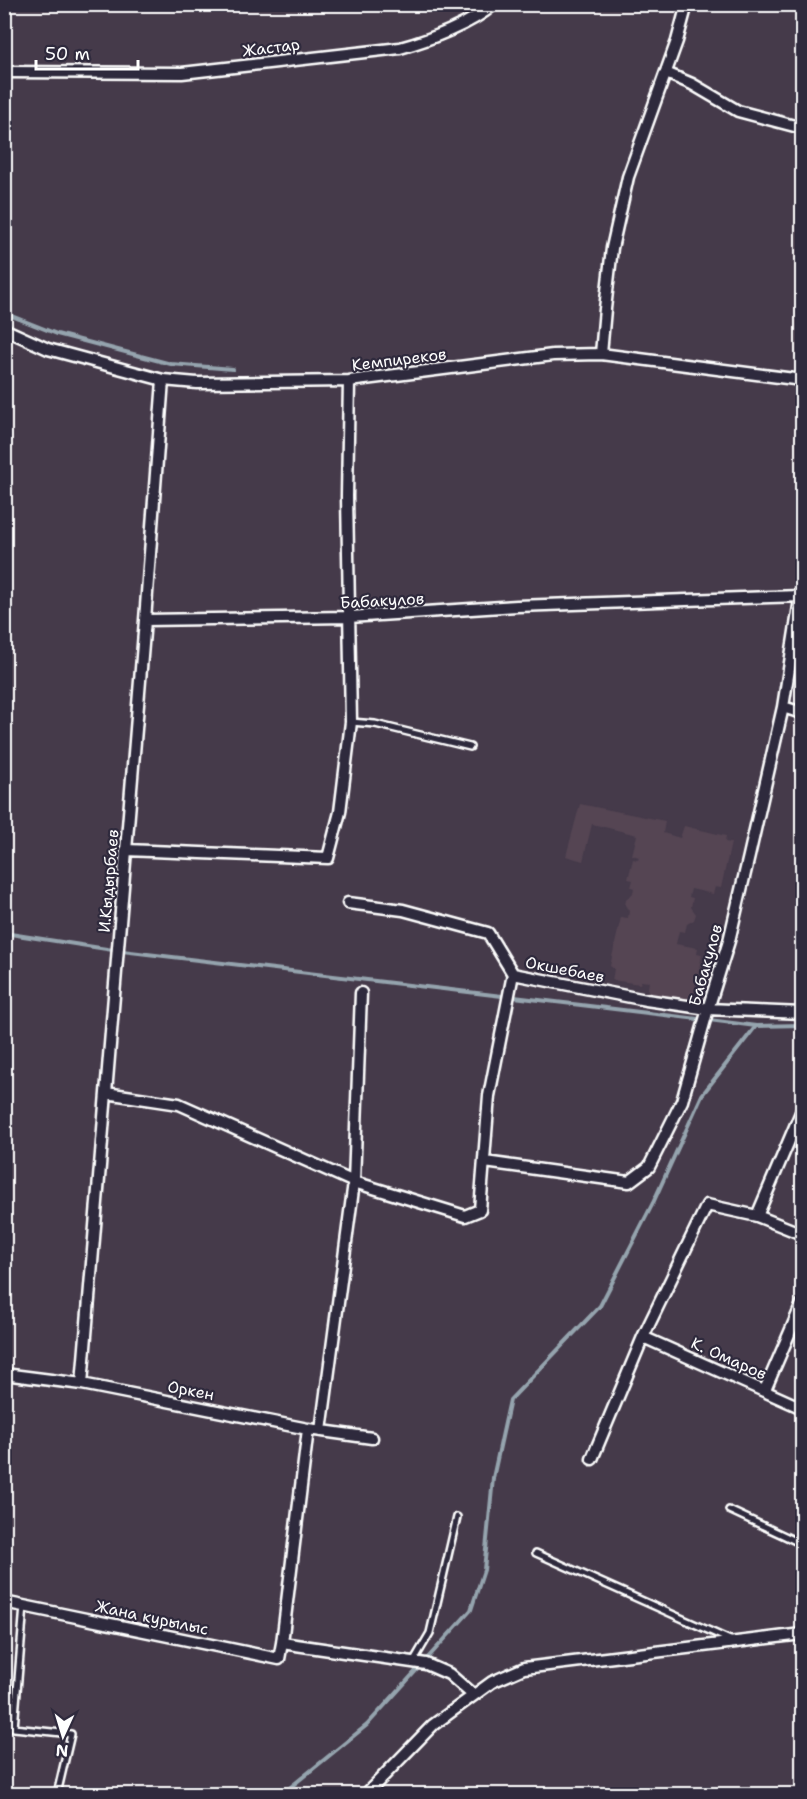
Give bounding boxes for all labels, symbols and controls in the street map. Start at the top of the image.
scale bar [36,33,138,71]
street label: Жастар [241,34,301,61]
text: 50 m [45,42,90,66]
street label: Кемпиреков [351,343,448,376]
street label: Бабакулов [339,588,425,613]
street label: И.Кыдырбаев [94,829,123,934]
street label: Бабакулов [684,922,727,1009]
street label: Окшебаев [524,952,606,987]
street label: К. Омаров [688,1332,770,1384]
street label: Оркен [166,1376,216,1405]
street label: Жана курылыс [93,1595,210,1640]
north arrow [33,1706,93,1766]
text: N [55,1740,69,1761]

